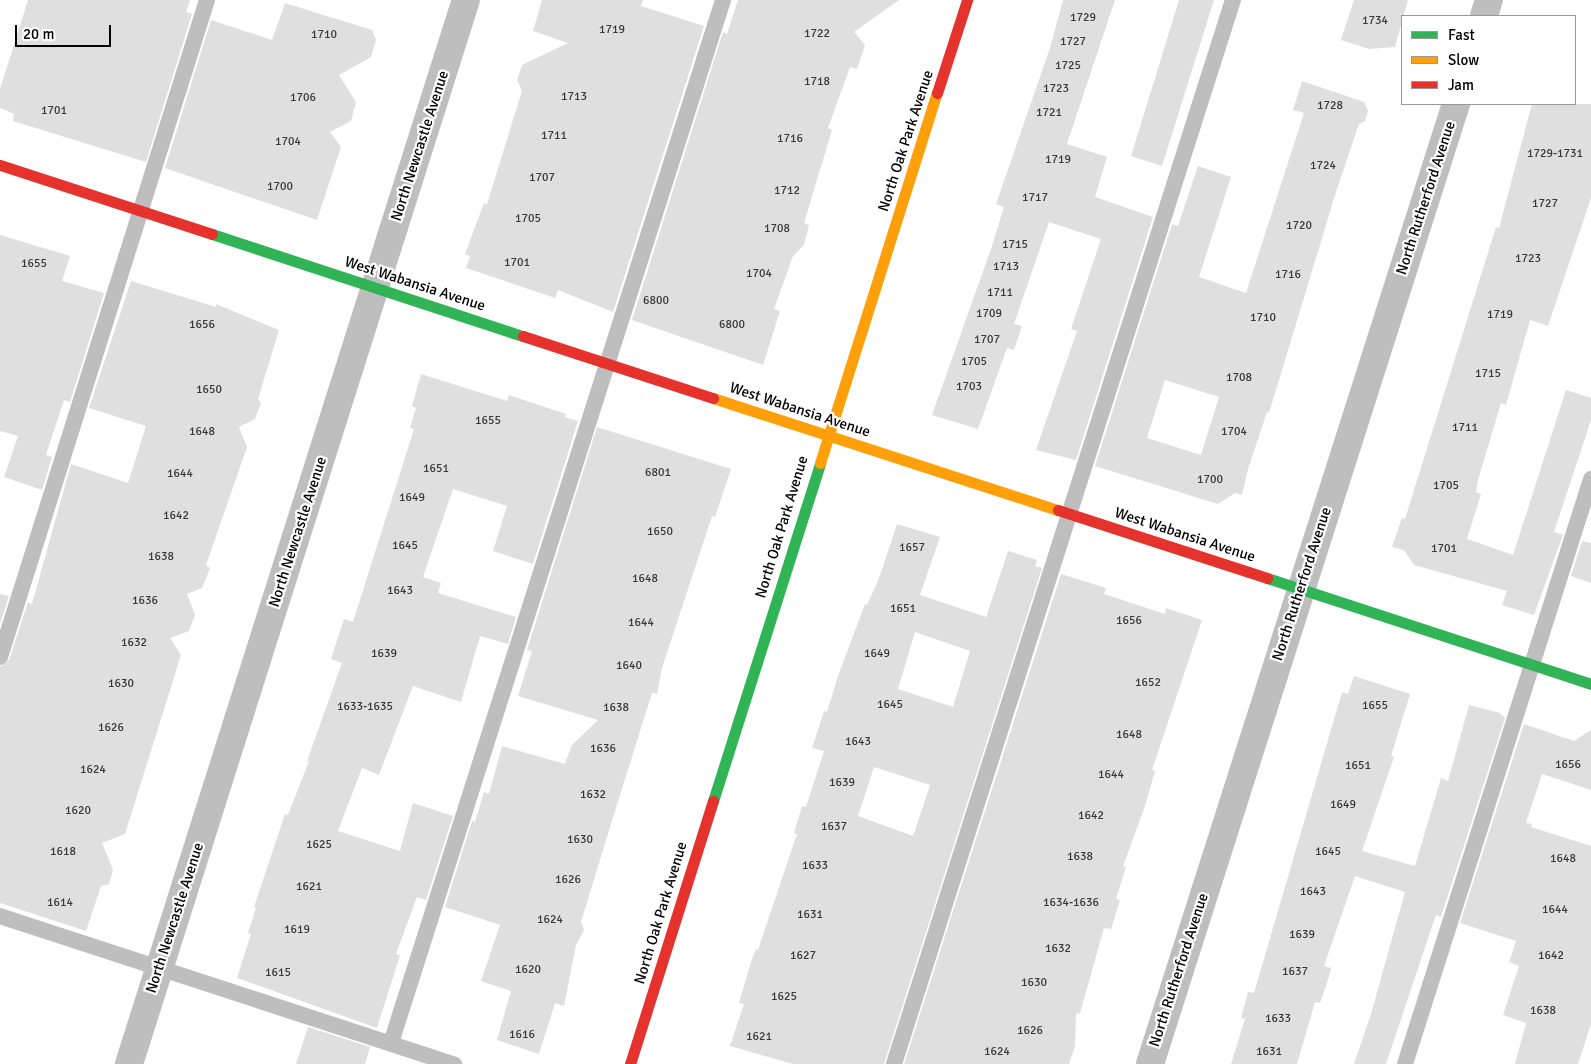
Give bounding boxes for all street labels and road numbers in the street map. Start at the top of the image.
street label: North Newcastle Avenue [387,68,453,224]
street label: North Oak Park Avenue [875,68,937,214]
street label: North Rutherford Avenue [1393,119,1459,277]
street label: West Wabansia Avenue [342,253,488,315]
street label: West Wabansia Avenue [727,379,873,441]
street label: North Newcastle Avenue [265,454,331,610]
street label: North Oak Park Avenue [752,454,812,600]
street label: West Wabansia Avenue [1112,504,1258,566]
street label: North Rutherford Avenue [1269,505,1335,663]
street label: North Newcastle Avenue [142,840,208,996]
street label: North Oak Park Avenue [631,840,691,986]
street label: North Rutherford Avenue [1146,891,1212,1049]

